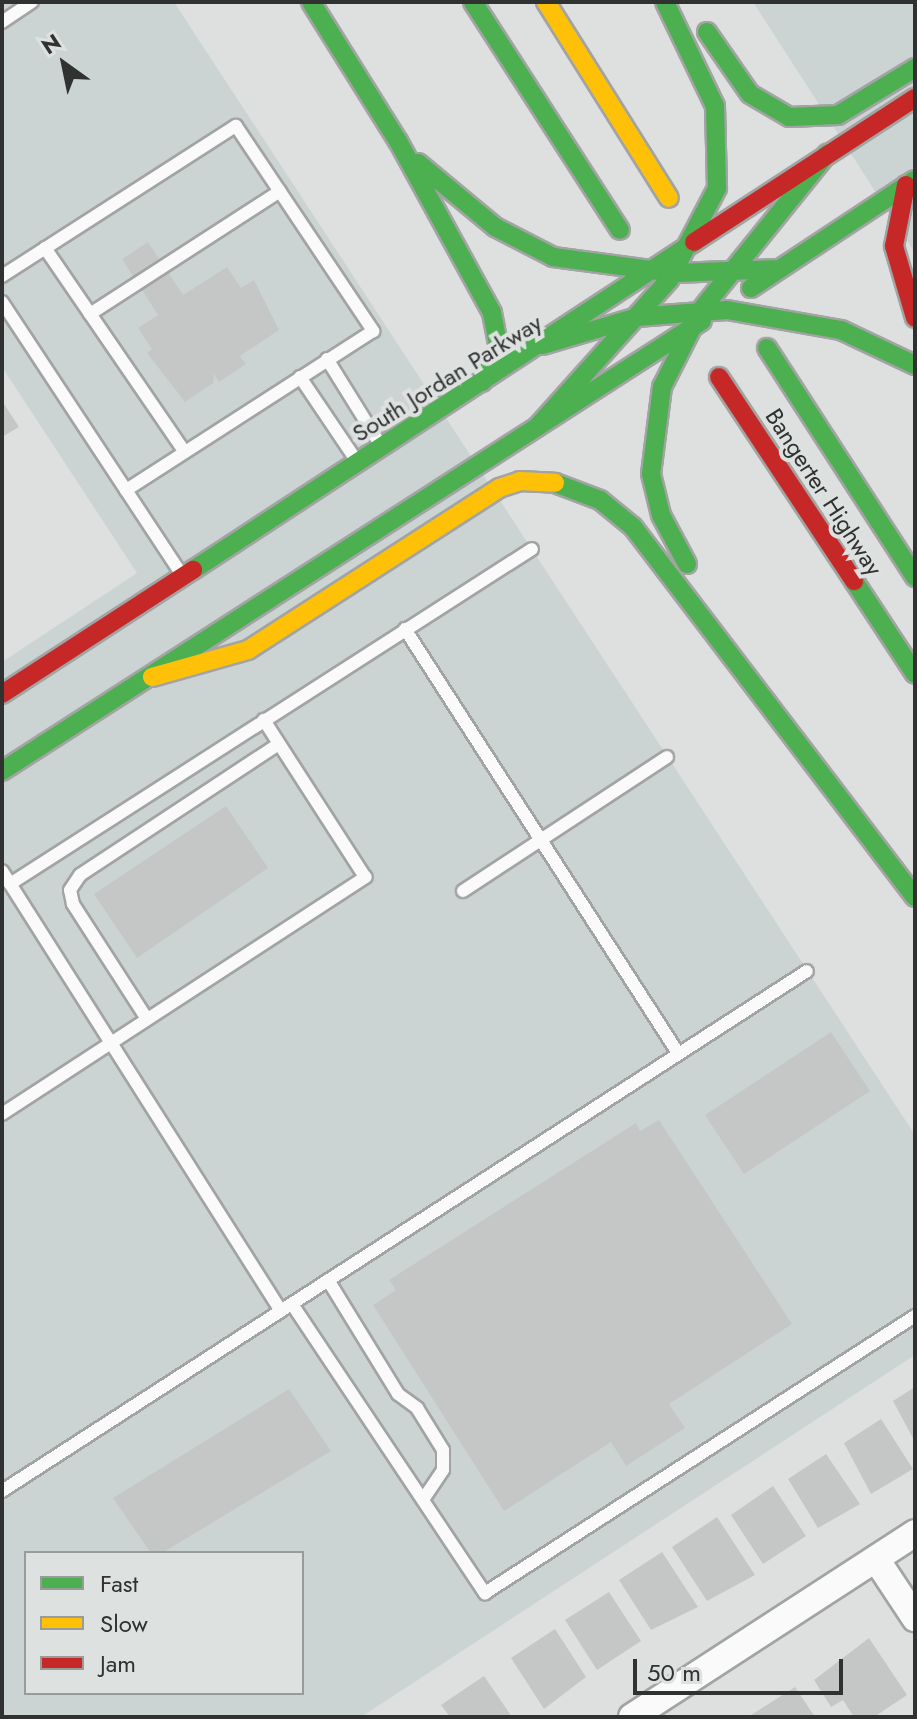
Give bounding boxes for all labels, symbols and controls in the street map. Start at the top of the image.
north arrow [24,24,104,104]
text: N [35,26,67,62]
street label: South Jordan Parkway [347,308,547,448]
street label: Bangerter Highway [759,403,889,581]
legend [24,1551,304,1695]
text: Fast [100,1566,138,1601]
text: Slow [100,1606,148,1641]
scale bar [637,1643,847,1693]
text: Jam [100,1646,136,1681]
text: 50 m [647,1655,701,1690]

